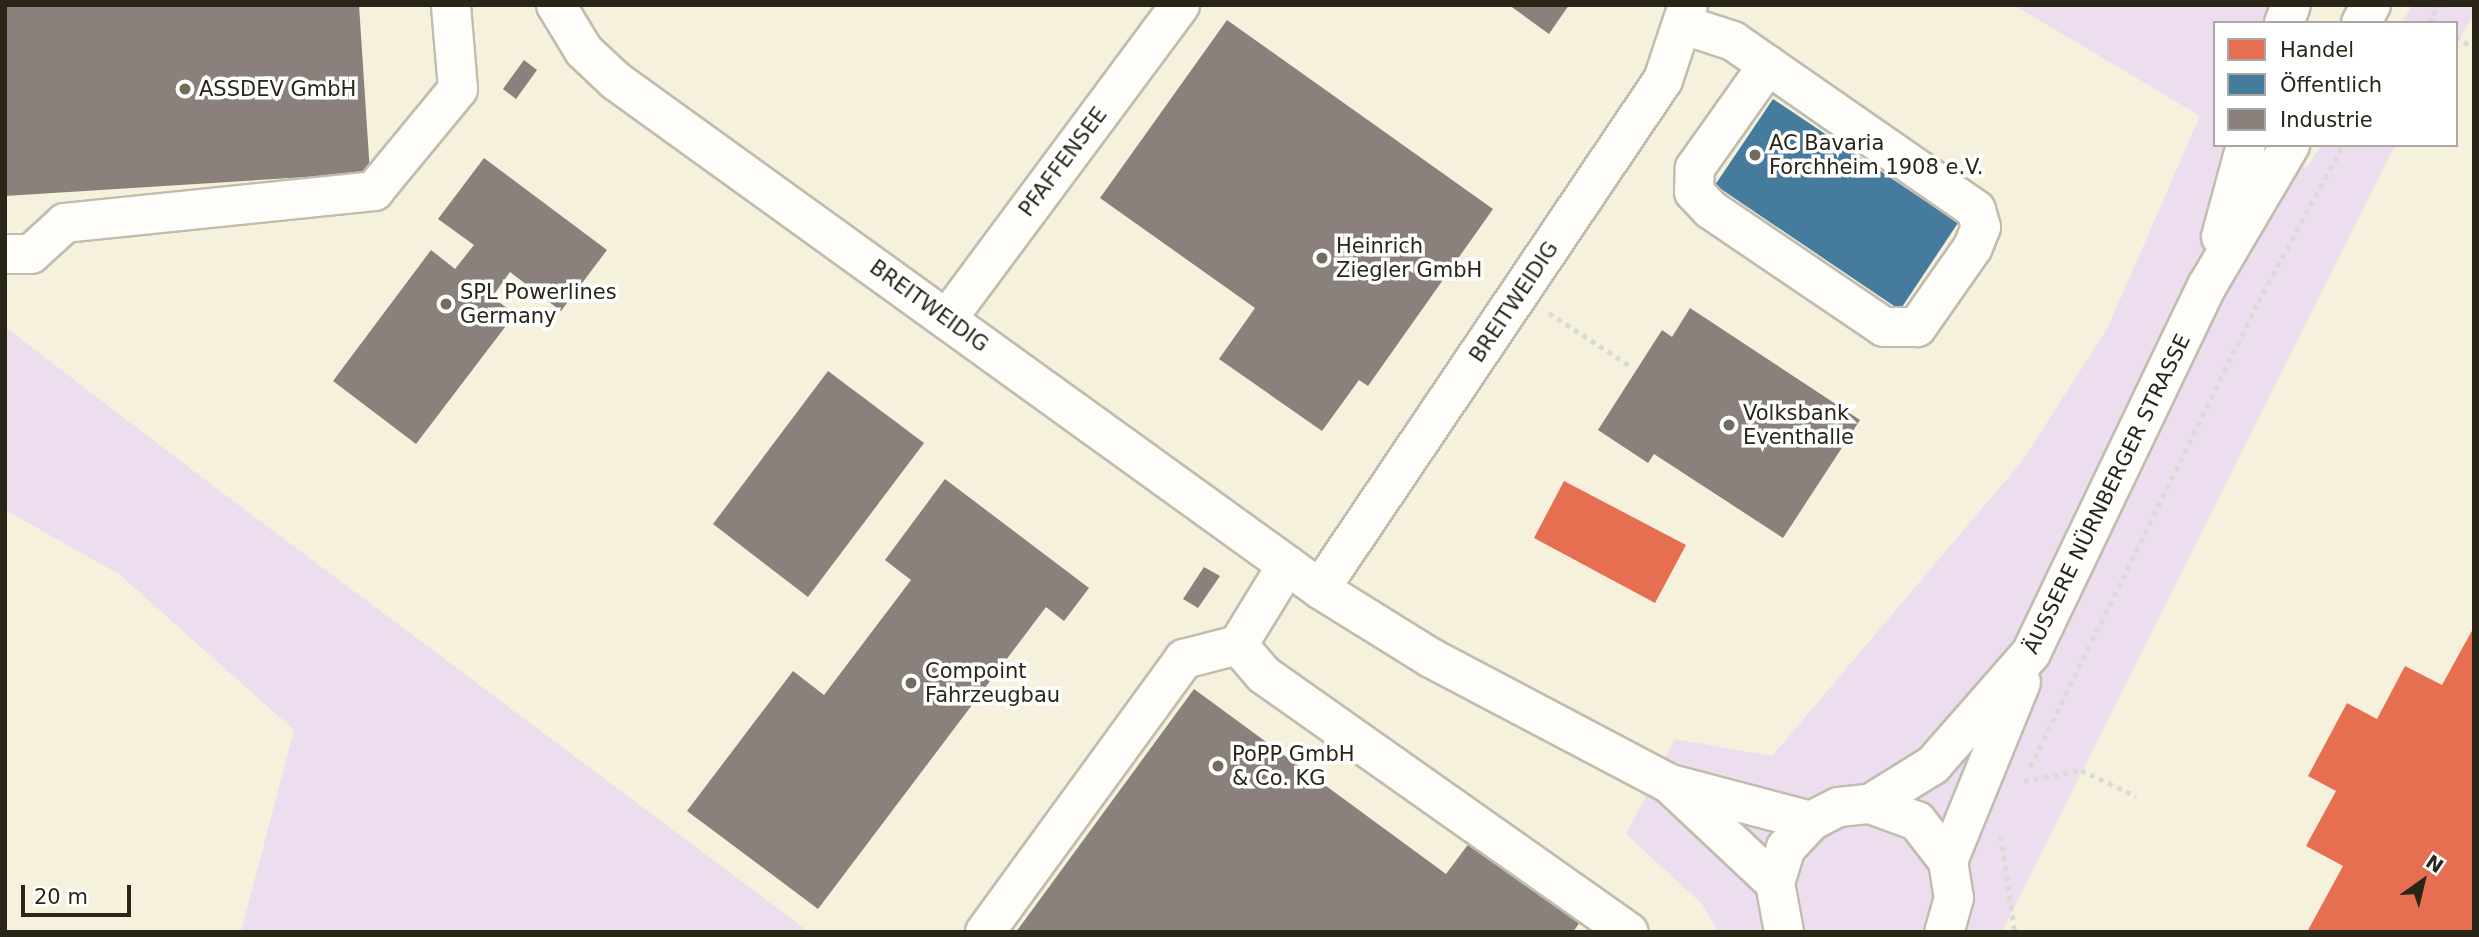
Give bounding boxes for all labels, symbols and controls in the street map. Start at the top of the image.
legend [2213,21,2458,147]
text: Handel [2280,38,2354,62]
text: Öffentlich [2280,73,2382,97]
place label: ASSDEV GmbH [199,76,356,102]
marker: ASSDEV GmbH [177,81,193,97]
street label: PFAFFENSEE [1014,102,1112,222]
text: Industrie [2280,108,2373,132]
place label: AC Bavaria Forchheim 1908 e.V. [1769,130,1983,180]
marker: AC Bavaria Forchheim 1908 e.V. [1747,147,1763,163]
place label: Heinrich Ziegler GmbH [1336,233,1482,283]
street label: BREITWEIDIG [1464,237,1564,367]
marker: Heinrich Ziegler GmbH [1314,250,1330,266]
street label: BREITWEIDIG [865,255,993,357]
place label: SPL Powerlines Germany [460,279,617,329]
marker: SPL Powerlines Germany [438,296,454,312]
street label: ÄUSSERE NÜRNBERGER STRASSE [2018,330,2196,658]
place label: Volksbank Eventhalle [1743,400,1854,450]
marker: Volksbank Eventhalle [1721,417,1737,433]
place label: Compoint Fahrzeugbau [925,658,1060,708]
marker: Compoint Fahrzeugbau [903,675,919,691]
place label: PoPP GmbH & Co. KG [1232,741,1355,791]
marker: PoPP GmbH & Co. KG [1210,758,1226,774]
north arrow [2388,846,2458,916]
text: N [2422,850,2447,877]
scale bar [24,870,135,914]
text: 20 m [34,885,88,909]

